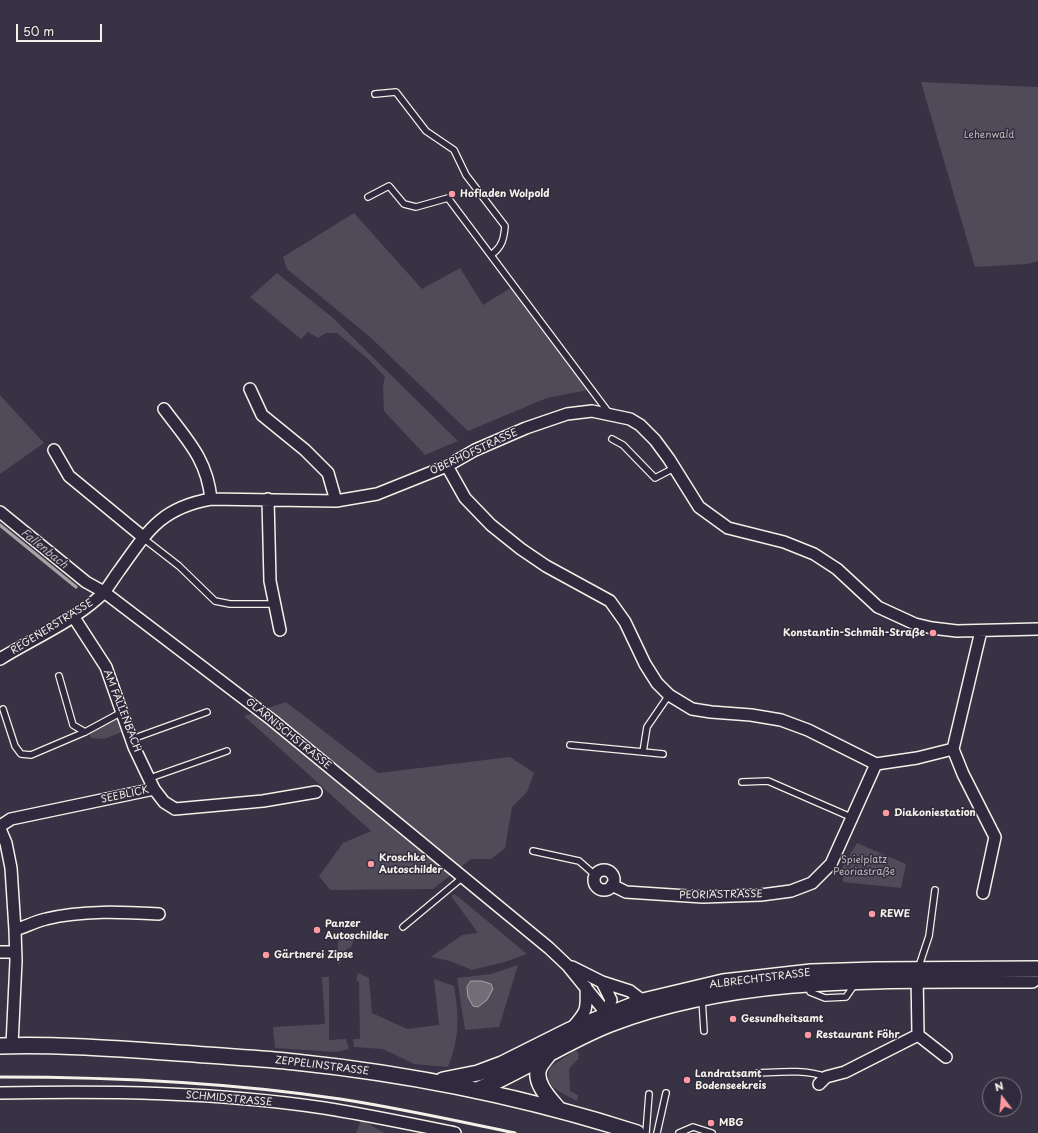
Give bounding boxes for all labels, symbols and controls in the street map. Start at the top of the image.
scale bar [18,16,104,42]
text: 50 m [23,22,54,40]
park label: Lehenwald [964,129,1014,141]
place label: Hofladen Wolpold [460,188,549,200]
marker: Hofladen Wolpold [447,189,457,199]
street label: OBERHOFSTRASSE [428,426,520,478]
water label: Fallenbach [18,526,70,572]
street label: REGENERSTRASSE [9,597,95,657]
place label: Konstantin-Schmäh-Straße [783,627,925,639]
marker: Konstantin-Schmäh-Straße [928,628,938,638]
street label: AM FALLENBACH [101,668,143,754]
street label: GLÄRNISCHSTRASSE [243,696,333,772]
street label: SEEBLICK [100,784,150,806]
place label: Diakoniestation [894,807,976,819]
marker: Diakoniestation [881,808,891,818]
place label: Kroschke Autoschilder [379,852,443,876]
park label: Spielplatz Peoriastraße [833,854,895,878]
marker: Kroschke Autoschilder [366,859,376,869]
street label: PEORIASTRASSE [679,888,763,902]
place label: REWE [880,908,910,920]
marker: REWE [867,909,877,919]
place label: Panzer Autoschilder [325,918,389,942]
marker: Panzer Autoschilder [312,925,322,935]
place label: Gärtnerei Zipse [274,949,353,961]
marker: Gärtnerei Zipse [261,950,271,960]
street label: ALBRECHTSTRASSE [709,967,811,991]
place label: Gesundheitsamt [741,1013,824,1025]
marker: Gesundheitsamt [728,1014,738,1024]
place label: Restaurant Föhr [816,1029,900,1041]
marker: Restaurant Föhr [803,1030,813,1040]
street label: ZEPPELINSTRASSE [274,1054,370,1078]
place label: Landratsamt Bodenseekreis [695,1068,766,1092]
marker: Landratsamt Bodenseekreis [682,1075,692,1085]
north arrow [982,1077,1022,1117]
text: N [992,1077,1005,1095]
street label: SCHMIDSTRASSE [185,1089,273,1109]
place label: MBG [719,1117,743,1129]
marker: MBG [706,1118,716,1128]

